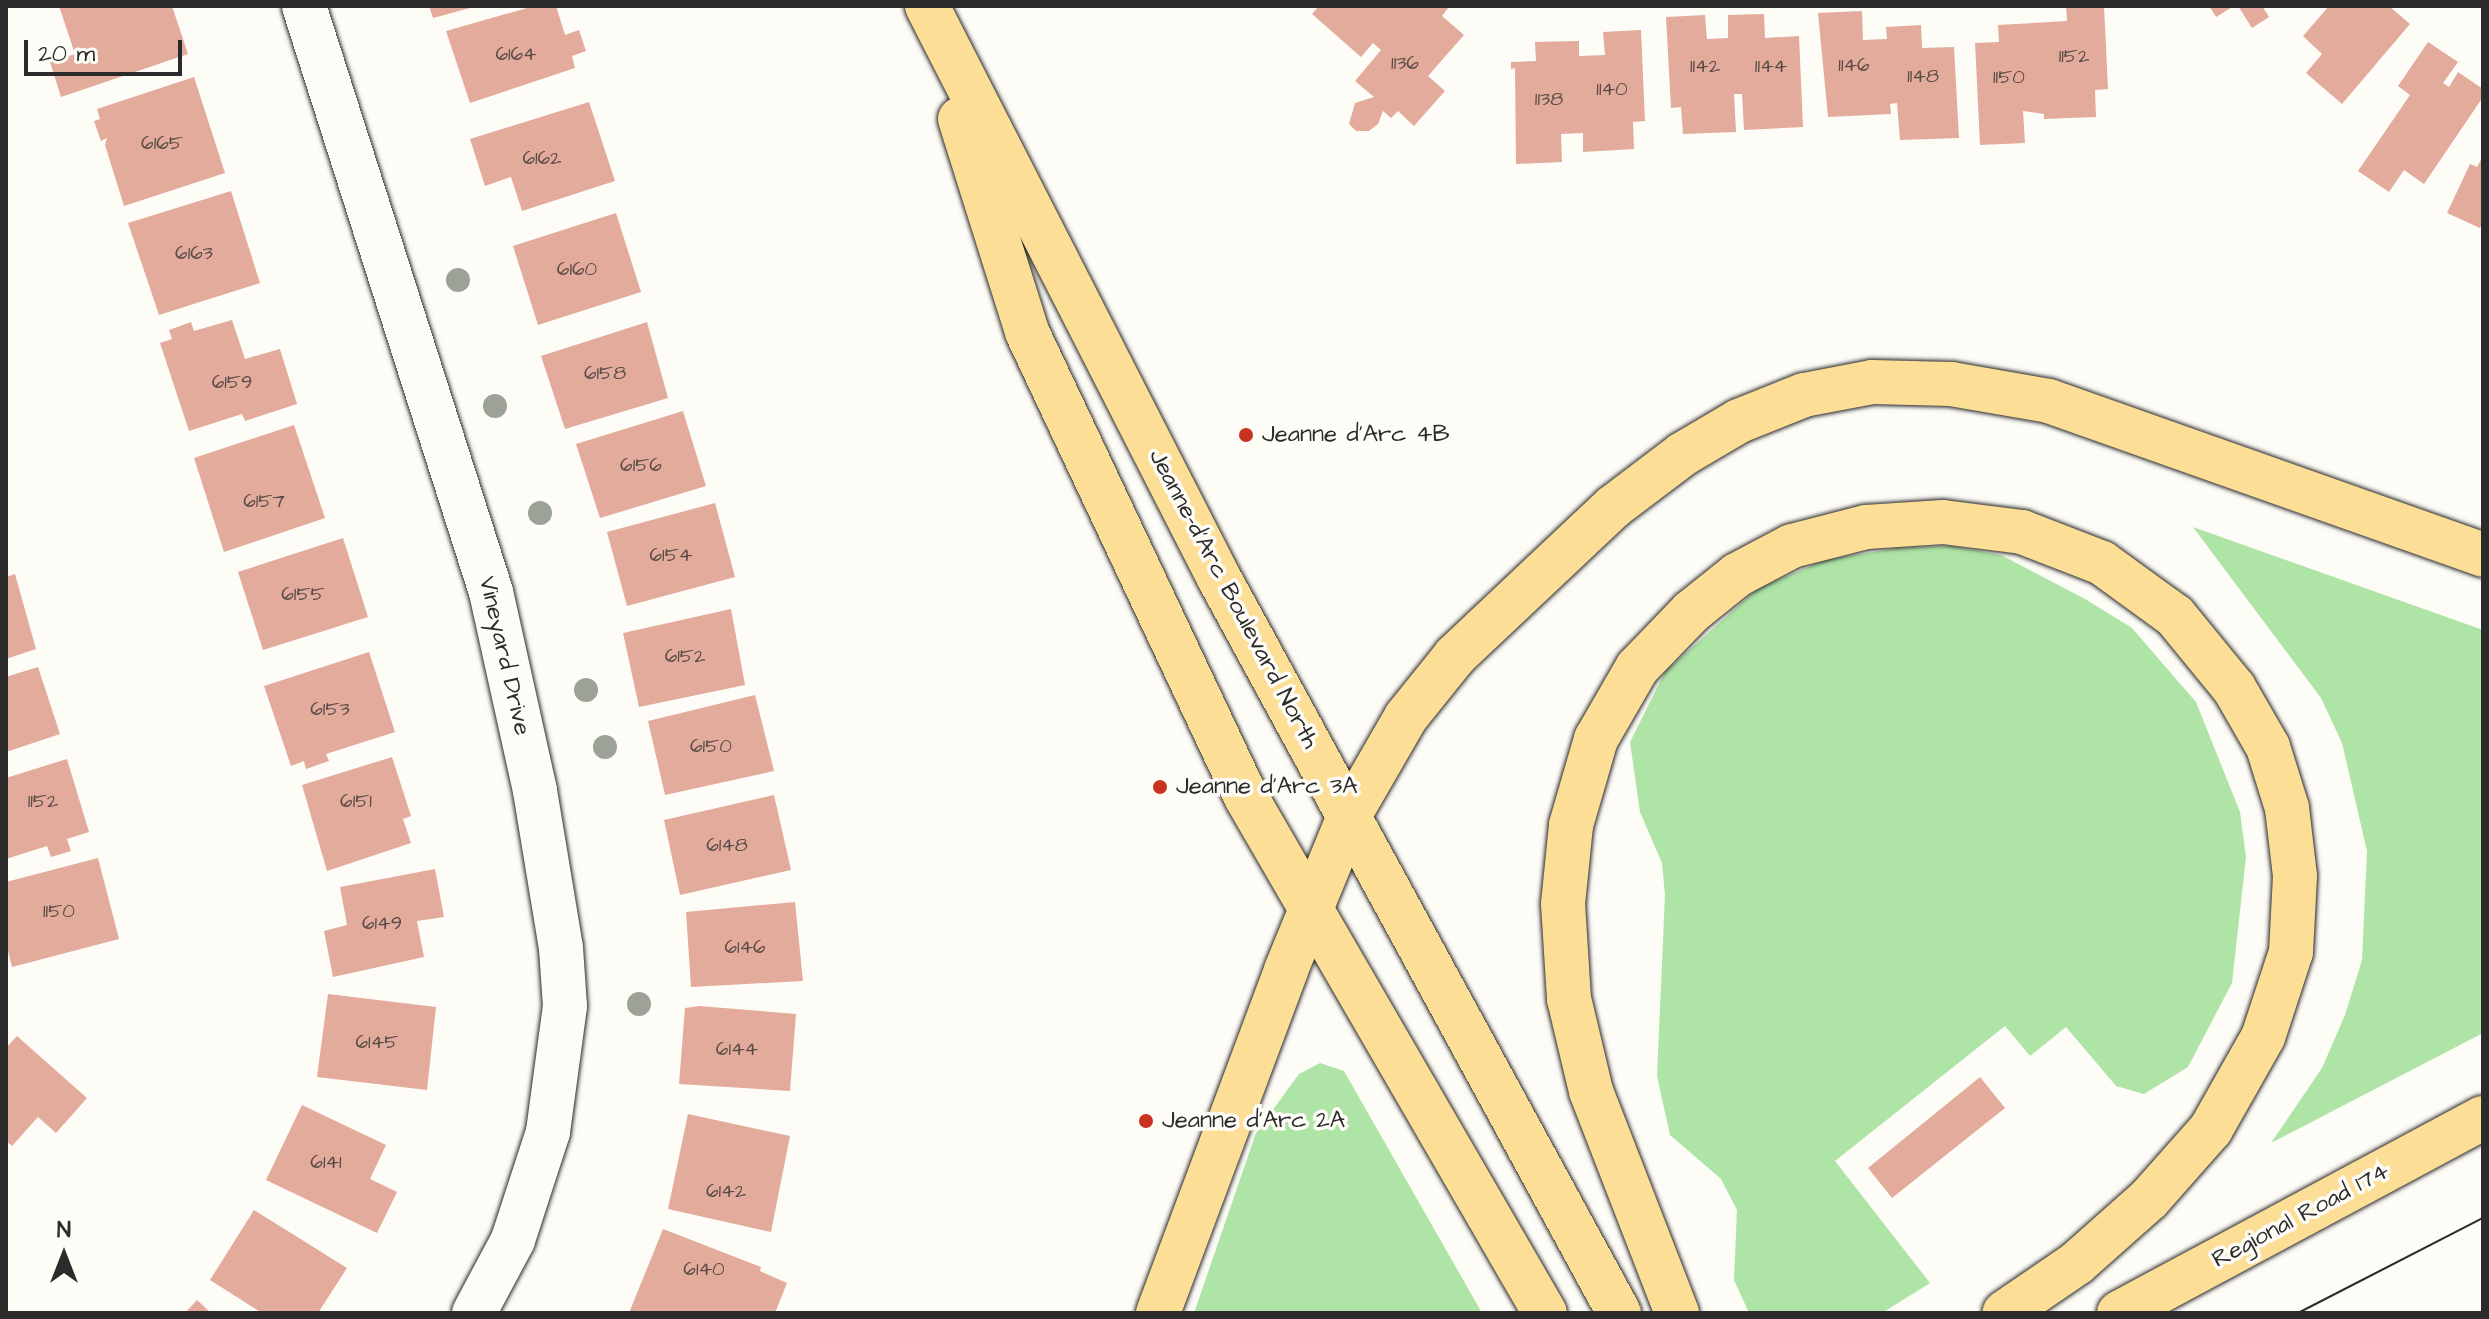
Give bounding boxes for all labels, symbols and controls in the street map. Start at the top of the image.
scale bar [28,24,186,74]
text: 20 m [38,37,95,71]
house number: 6164 [495,42,537,66]
house number: 1152 [2059,44,2089,68]
house number: 1136 [1391,51,1419,75]
house number: 1146 [1838,53,1870,77]
house number: 1142 [1690,54,1720,78]
house number: 1144 [1755,54,1787,78]
house number: 1148 [1907,64,1939,88]
house number: 1150 [1993,65,2025,89]
house number: 1140 [1596,77,1628,101]
house number: 1138 [1535,87,1563,111]
house number: 6165 [141,131,183,155]
house number: 6162 [522,146,562,170]
house number: 6163 [175,241,213,265]
house number: 6160 [557,257,597,281]
house number: 6158 [584,361,626,385]
house number: 6159 [212,370,252,394]
place label: Jeanne d'Arc 4B [1262,421,1450,449]
marker: Jeanne d'Arc 4B [1237,426,1255,444]
street label: Jeanne-d'Arc Boulevard North [1142,445,1324,753]
house number: 6156 [620,453,662,477]
house number: 6157 [243,489,285,513]
house number: 6154 [650,543,692,567]
street label: Vineyard Drive [472,574,536,738]
house number: 6155 [281,582,325,606]
house number: 6152 [665,644,705,668]
house number: 6153 [310,697,350,721]
house number: 6150 [690,734,732,758]
place label: Jeanne d'Arc 3A [1176,773,1358,801]
marker: Jeanne d'Arc 3A [1151,778,1169,796]
house number: 1152 [28,789,58,813]
house number: 6151 [340,789,372,813]
house number: 6148 [706,833,748,857]
house number: 1150 [43,899,75,923]
house number: 6149 [362,911,402,935]
house number: 6146 [724,935,766,959]
house number: 6145 [356,1030,398,1054]
house number: 6144 [716,1037,758,1061]
place label: Jeanne d'Arc 2A [1162,1107,1345,1135]
marker: Jeanne d'Arc 2A [1137,1112,1155,1130]
house number: 6141 [310,1150,342,1174]
street label: Regional Road 174 [2208,1157,2394,1275]
house number: 6142 [706,1179,746,1203]
north arrow [24,1215,104,1295]
text: N [57,1215,71,1246]
house number: 6140 [683,1257,725,1281]

